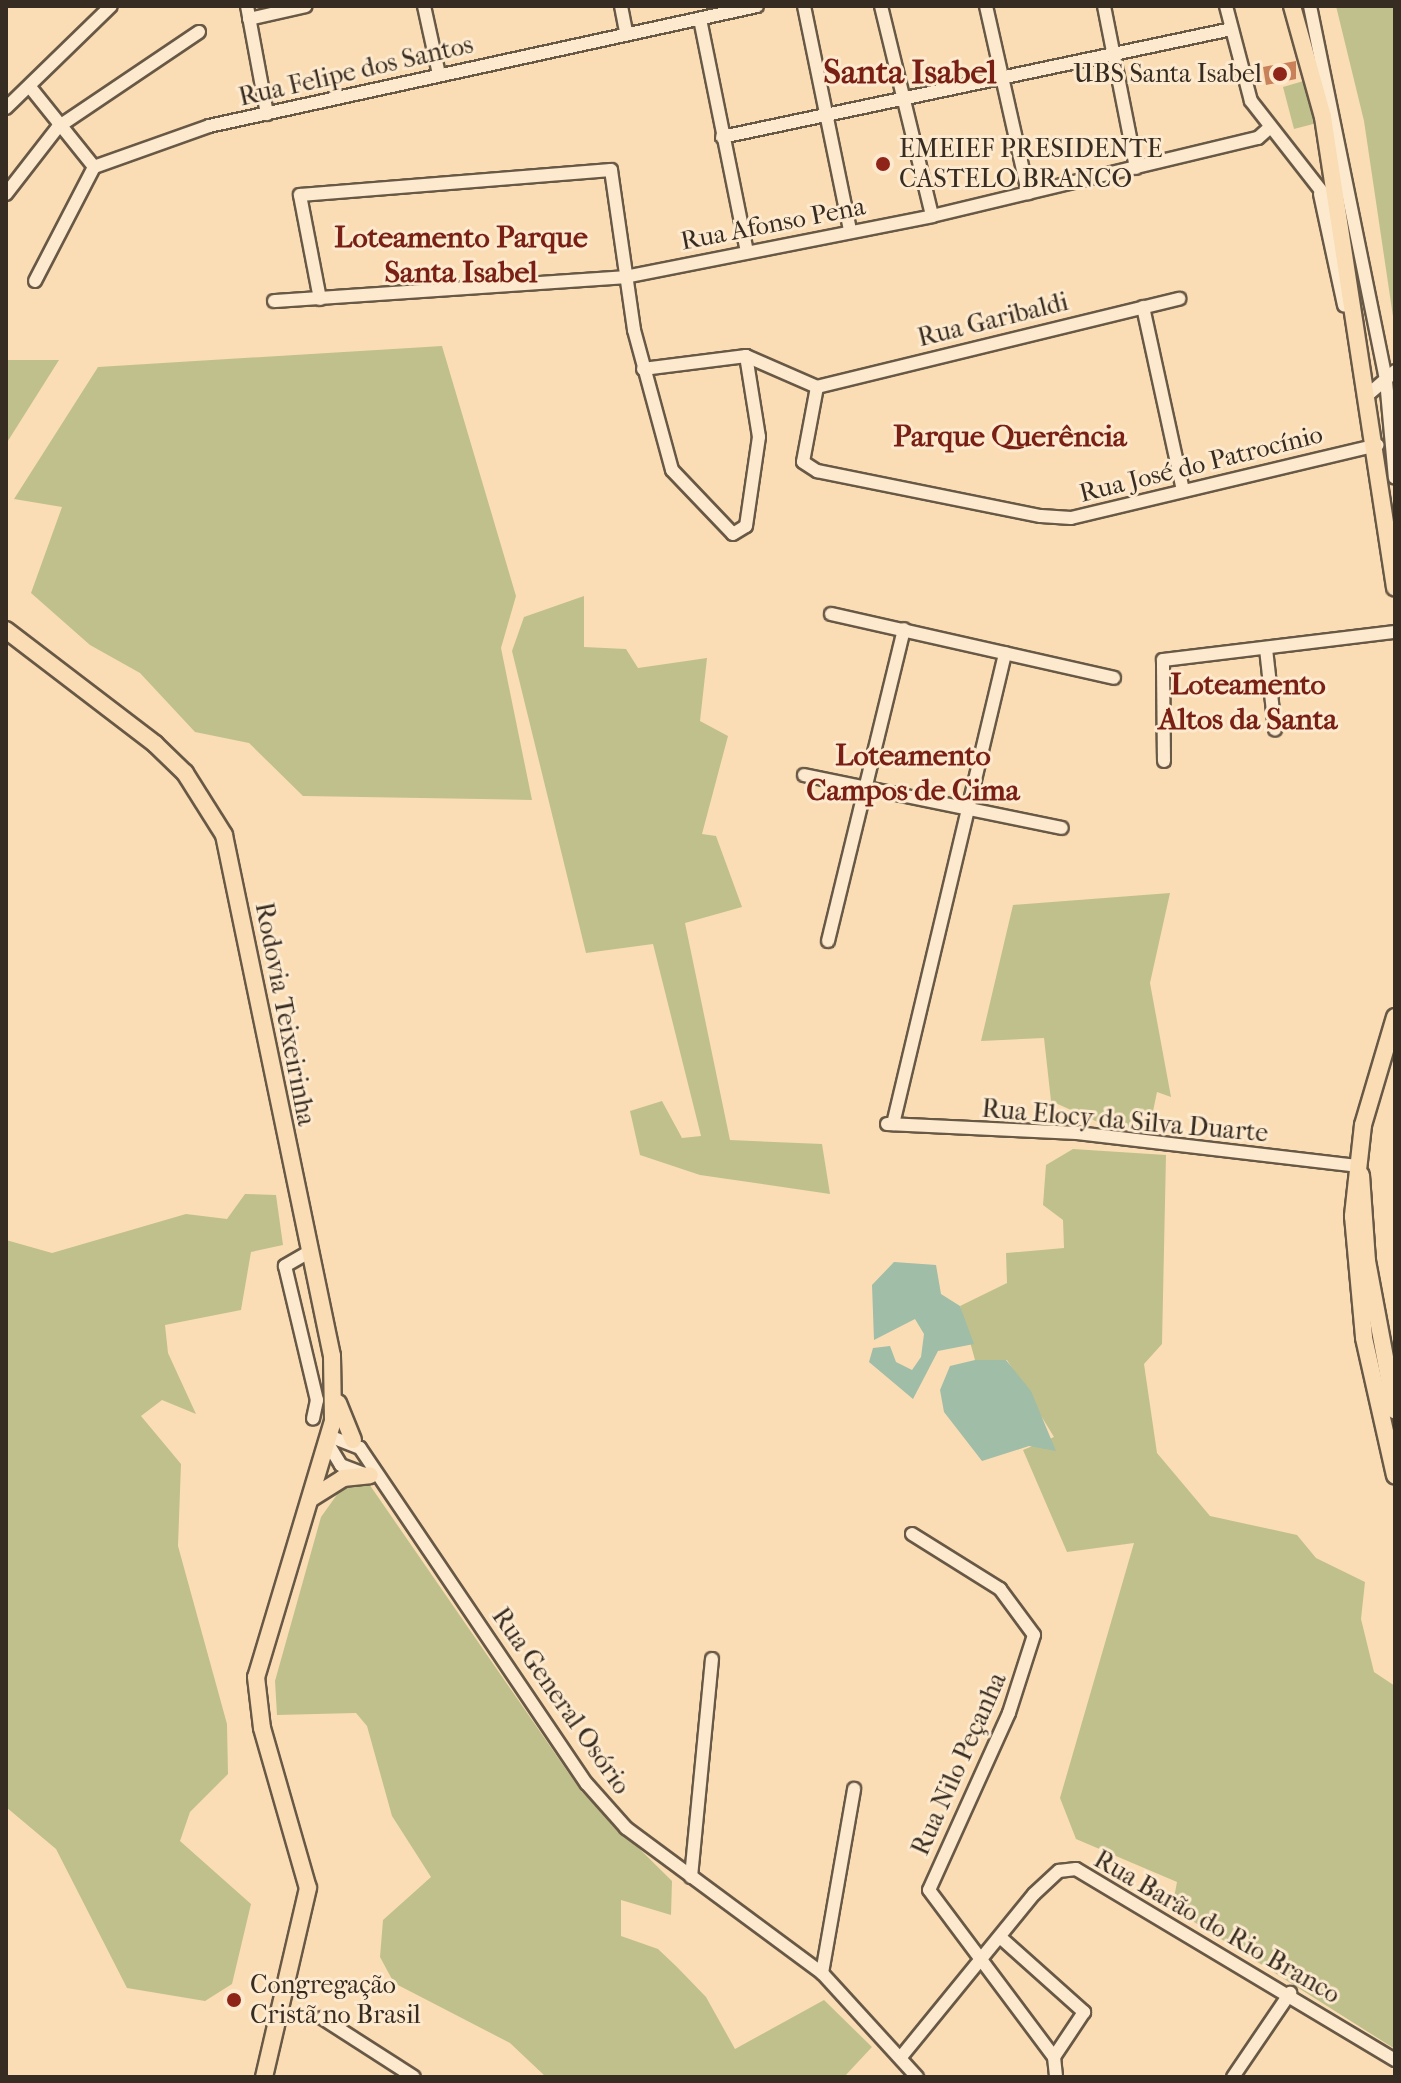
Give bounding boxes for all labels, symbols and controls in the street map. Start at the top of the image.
street label: Rua Felipe dos Santos [236,29,476,113]
district label: Santa Isabel [823,53,997,93]
place label: UBS Santa Isabel [1073,58,1262,90]
marker: UBS Santa Isabel [1269,63,1291,85]
place label: EMEIEF PRESIDENTE CASTELO BRANCO [899,133,1163,194]
marker: EMEIEF PRESIDENTE CASTELO BRANCO [874,155,892,173]
street label: Rua Afonso Pena [678,191,868,257]
district label: Loteamento Parque Santa Isabel [334,220,588,290]
street label: Rua Garibaldi [914,286,1072,354]
district label: Parque Querência [893,419,1127,455]
street label: Rua José do Patrocínio [1076,419,1326,509]
district label: Loteamento Altos da Santa [1159,667,1337,738]
district label: Loteamento Campos de Cima [806,738,1020,808]
street label: Rodovia Teixeirinha [248,900,322,1128]
street label: Rua Elocy da Silva Duarte [980,1093,1270,1149]
street label: Rua General Osório [485,1602,637,1800]
street label: Rua Nilo Peçanha [905,1668,1013,1860]
street label: Rua Barão do Rio Branco [1088,1844,1346,2010]
place label: Congregação Cristã no Brasil [250,1969,421,2030]
marker: Congregação Cristã no Brasil [225,1991,243,2009]

